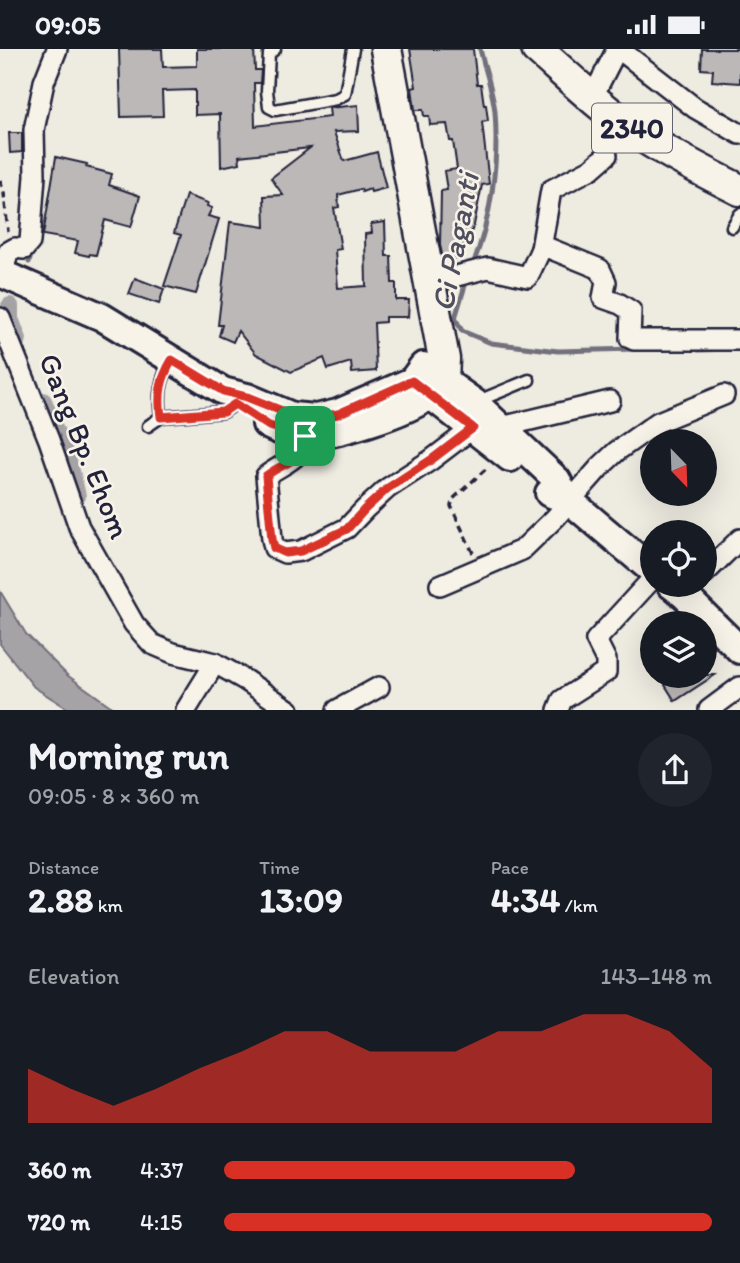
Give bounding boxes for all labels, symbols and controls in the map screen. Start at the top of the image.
text: 09:05 [35,9,101,41]
road number: 2340 [592,104,672,153]
water label: Ci Paganti [423,167,488,314]
street label: Gang Bp. Ehom [31,348,139,544]
pin [275,406,335,466]
icon: arrive [286,417,324,455]
north arrow [640,429,718,506]
map controls [640,429,717,688]
button: locate [640,520,717,597]
button: layers [640,611,717,688]
text: Morning run [28,733,229,779]
button: share [638,733,712,807]
text: 09:05 · 8 × 360 m [28,782,200,810]
text: Distance [28,856,99,879]
text: Time [259,856,300,879]
text: Pace [491,856,529,879]
text: 2.88 [28,879,93,921]
text: 13:09 [259,879,343,921]
text: 4:34 [491,879,560,921]
text: km [93,894,123,917]
text: /km [560,894,598,917]
text: Elevation [28,962,119,990]
text: 143–148 m [601,962,712,990]
text: 360 m [28,1156,91,1184]
text: 4:37 [140,1156,183,1184]
text: 720 m [28,1208,90,1236]
text: 4:15 [140,1208,182,1236]

